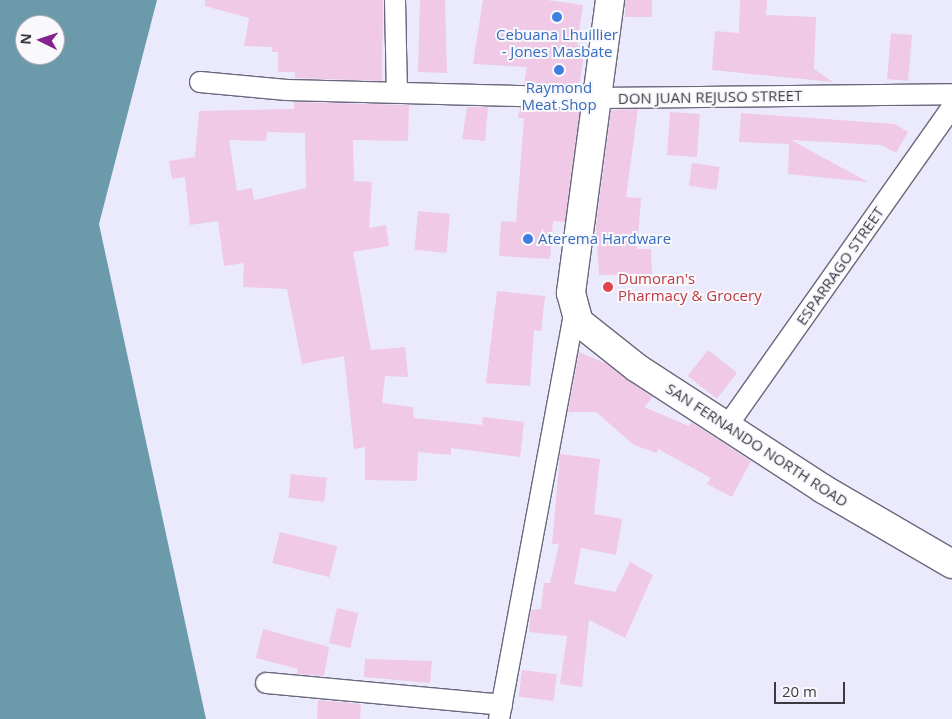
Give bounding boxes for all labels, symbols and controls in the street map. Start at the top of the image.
marker: Cebuana Lhuillier - Jones Masbate [551,11,563,23]
north arrow [15,15,65,65]
place label: Cebuana Lhuillier - Jones Masbate [496,25,618,60]
text: N [16,33,35,45]
marker: Raymond Meat Shop [553,64,565,76]
place label: Raymond Meat Shop [521,78,597,113]
street label: DON JUAN REJUSO STREET [618,86,802,108]
street label: ESPARRAGO STREET [792,203,888,329]
place label: Aterema Hardware [538,230,671,248]
marker: Aterema Hardware [522,233,534,245]
place label: Dumoran's Pharmacy & Grocery [618,269,762,304]
marker: Dumoran's Pharmacy & Grocery [602,281,614,293]
street label: SAN FERNANDO NORTH ROAD [663,379,851,511]
scale bar [777,672,848,704]
text: 20 m [782,681,817,701]

